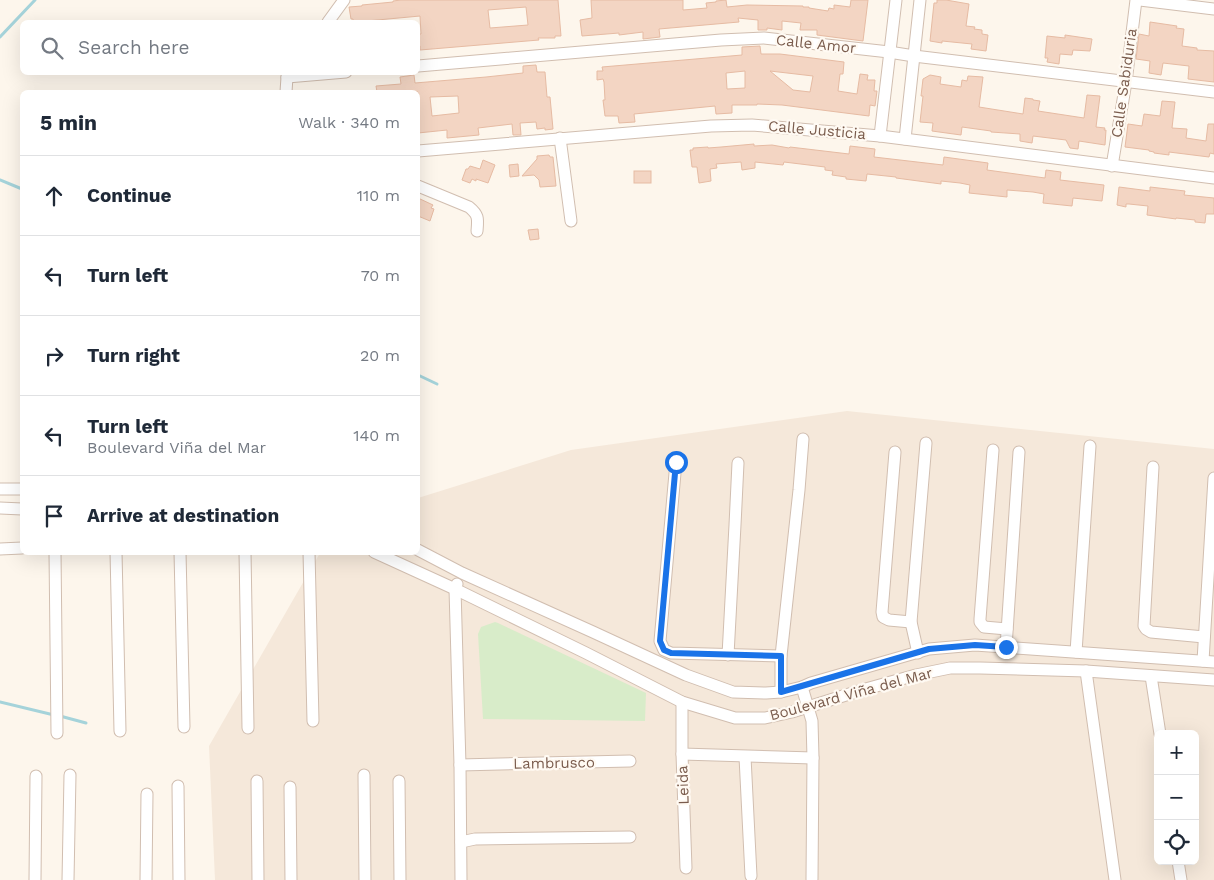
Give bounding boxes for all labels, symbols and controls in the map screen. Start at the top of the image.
search box [20,20,420,75]
street label: Calle Sabiduria [1107,27,1141,139]
street label: Calle Amor [775,31,857,57]
icon: search [38,34,66,62]
text: Search here [78,36,189,59]
text: 5 min [40,110,97,135]
text: Walk · 340 m [298,113,400,132]
street label: Calle Justicia [767,117,867,143]
icon: ahead [40,182,68,210]
text: Continue [87,184,171,207]
text: 110 m [357,186,400,205]
icon: left [40,262,68,290]
text: Turn left [87,264,168,287]
text: 70 m [361,266,400,285]
icon: right [40,342,68,370]
text: Turn right [87,344,180,367]
text: 20 m [360,346,400,365]
text: Turn left [87,415,168,438]
icon: left [40,422,68,450]
text: 140 m [353,426,400,445]
text: Boulevard Viña del Mar [87,438,266,457]
route start [665,451,688,474]
icon: arrive [40,502,68,530]
text: Arrive at destination [87,504,279,527]
route end [995,636,1018,659]
street label: Boulevard Viña del Mar [768,664,934,724]
map controls [1154,730,1199,865]
button: + [1154,730,1199,775]
street label: Lambrusco [513,753,595,773]
street label: Leida [673,765,693,805]
button: − [1154,775,1199,820]
button: locate [1154,820,1199,865]

